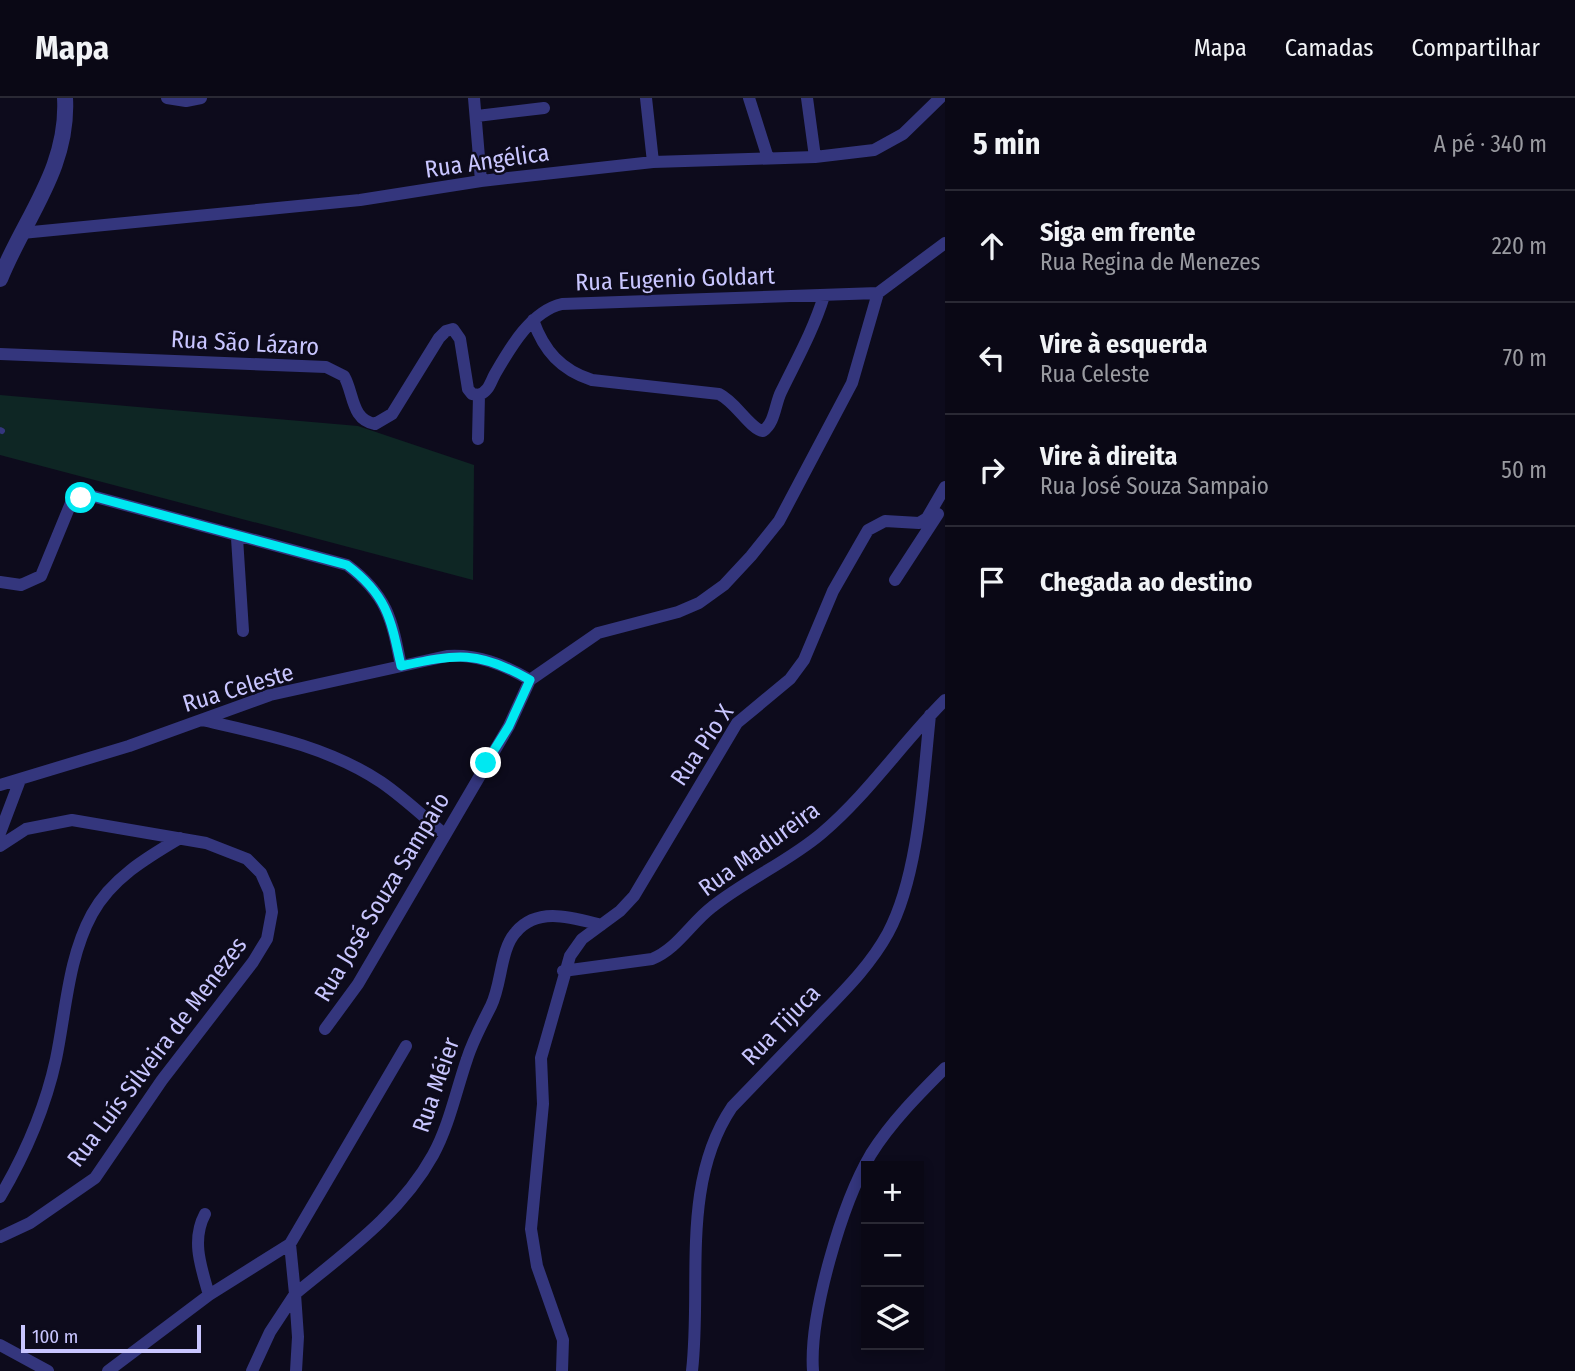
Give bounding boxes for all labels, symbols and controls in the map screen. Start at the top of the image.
text: Mapa [35,28,109,68]
text: Mapa [1194,34,1247,62]
text: Camadas [1285,34,1374,62]
text: Compartilhar [1412,34,1540,62]
text: 5 min [973,126,1040,162]
text: A pé · 340 m [1434,130,1547,158]
street label: Rua Angélica [423,138,551,184]
text: Siga em frente [1040,217,1195,248]
icon: ahead [973,227,1011,265]
text: 220 m [1492,232,1547,260]
text: Rua Regina de Menezes [1040,248,1260,276]
street label: Rua Eugenio Goldart [575,262,775,296]
street label: Rua São Lázaro [170,325,320,361]
text: Vire à esquerda [1040,329,1207,360]
icon: left [973,339,1011,377]
text: 70 m [1503,344,1547,372]
text: Rua Celeste [1040,360,1150,388]
text: Vire à direita [1040,441,1178,472]
icon: right [973,451,1011,489]
text: 50 m [1501,456,1547,484]
text: Rua José Souza Sampaio [1040,472,1269,500]
route start [65,482,96,513]
icon: arrive [973,563,1011,601]
text: Chegada ao destino [1040,567,1252,598]
street label: Rua Celeste [179,658,297,718]
street label: Rua Pio X [665,699,739,791]
route end [470,747,501,778]
street label: Rua José Souza Sampaio [309,787,455,1007]
street label: Rua Madureira [693,796,825,902]
street label: Rua Luís Silveira de Menezes [61,932,253,1172]
street label: Rua Tijuca [736,979,826,1071]
street label: Rua Méier [407,1033,465,1136]
map controls [861,1161,924,1350]
button: + [861,1161,924,1224]
button: − [861,1224,924,1287]
button: layers [861,1287,924,1350]
scale bar [21,1322,201,1354]
text: 100 m [32,1325,78,1348]

